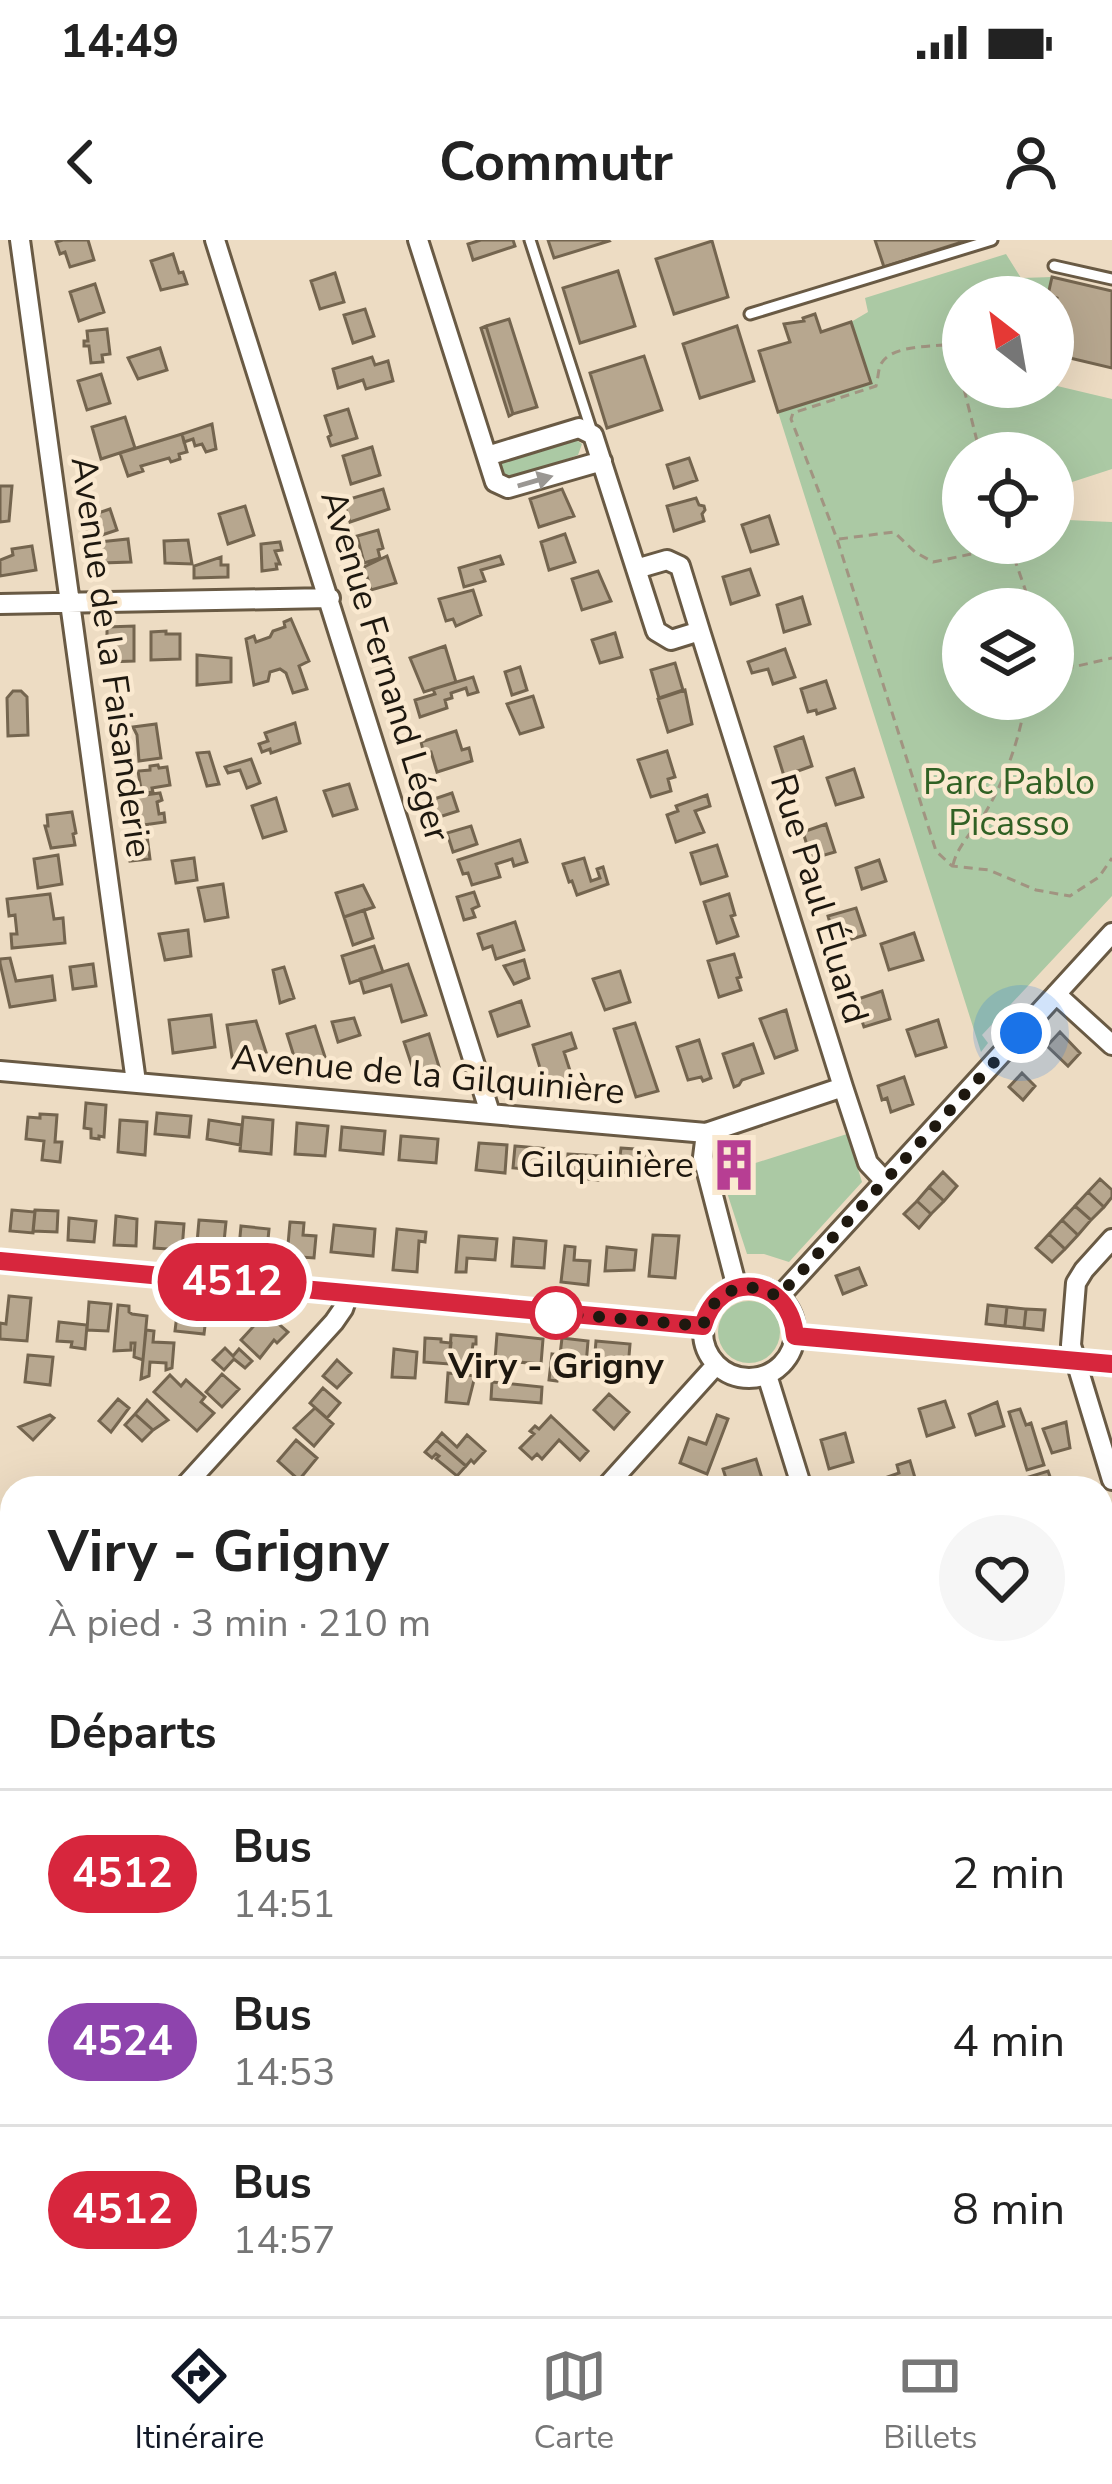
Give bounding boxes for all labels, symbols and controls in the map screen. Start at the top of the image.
text: 14:49 [60,12,179,73]
text: Commutr [439,125,673,199]
icon: back [48,129,114,195]
icon: person [998,129,1064,195]
north arrow [942,276,1074,408]
map controls [942,276,1074,720]
button: locate [942,432,1074,564]
street label: Avenue de la Faisanderie [59,454,163,860]
one-way arrow [517,470,554,489]
street label: Avenue Fernand Léger [308,484,462,848]
button: layers [942,588,1074,720]
park label: Parc Pablo Picasso [923,758,1095,848]
street label: Rue Paul Éluard [758,768,880,1030]
your location [991,1003,1051,1063]
street label: Avenue de la Gilquinière [229,1033,627,1117]
building icon: Gilquinière [705,1136,763,1194]
place label: Gilquinière [520,1141,694,1190]
line badge: 4512 [148,1243,316,1321]
text: 4512 [182,1253,282,1310]
marker: Viry - Grigny [531,1288,581,1338]
place label: Viry - Grigny [447,1342,665,1391]
text: Viry - Grigny [48,1513,389,1591]
button: heart [939,1515,1065,1641]
text: À pied · 3 min · 210 m [48,1597,431,1650]
text: Départs [48,1703,216,1764]
text: Bus [233,1817,312,1878]
text: 2 min [952,1843,1065,1904]
text: 4512 [72,1845,173,1902]
text: 14:51 [233,1878,335,1931]
text: Bus [233,1985,312,2046]
text: 4 min [952,2011,1065,2072]
text: 4524 [72,2013,173,2070]
text: 14:53 [233,2046,335,2099]
text: Bus [233,2153,312,2214]
text: 8 min [952,2179,1065,2240]
text: 4512 [72,2181,173,2238]
text: 14:57 [233,2214,335,2267]
tab: Itinéraire [134,2343,264,2460]
tab: Carte [533,2343,614,2460]
tab: Billets [883,2343,977,2460]

